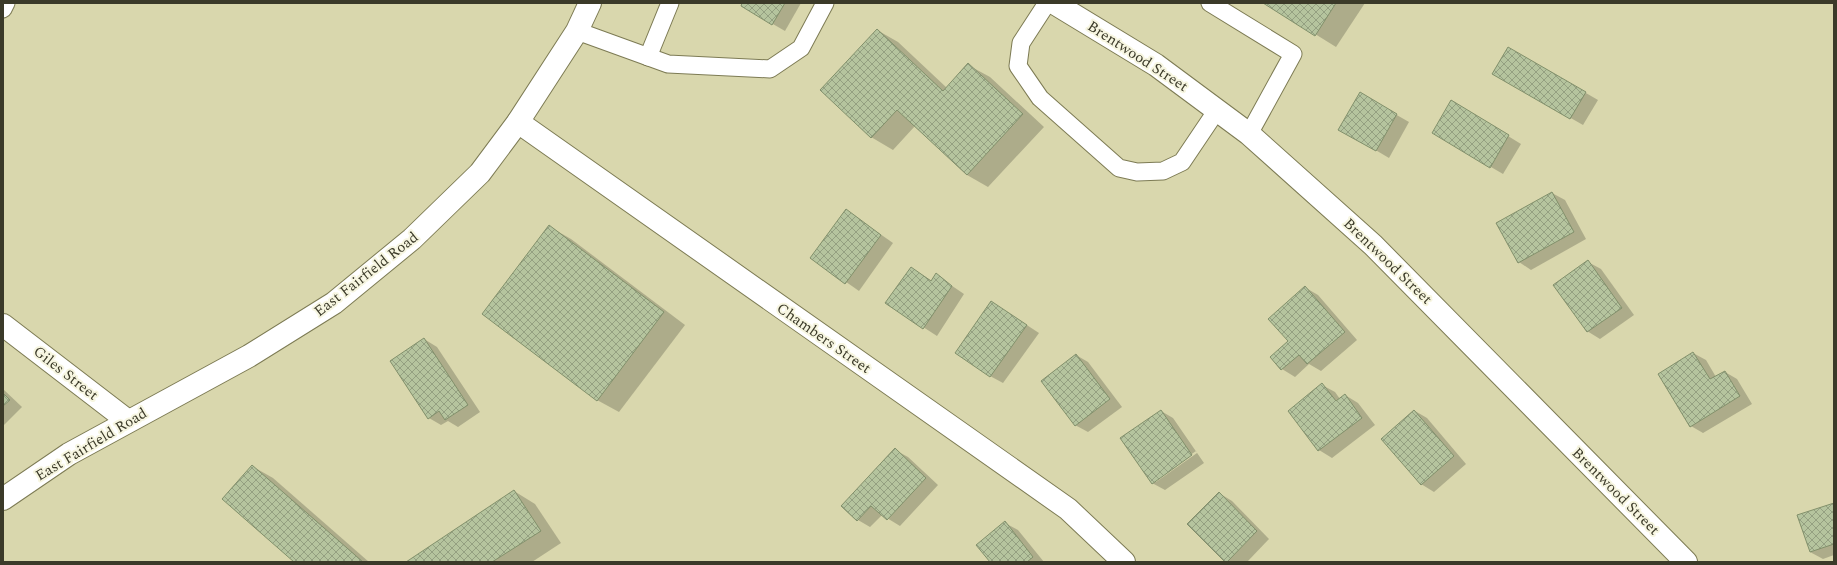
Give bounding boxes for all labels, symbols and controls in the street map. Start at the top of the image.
street label: Brentwood Street [1083,15,1193,98]
street label: Brentwood Street [1338,213,1437,310]
street label: East Fairfield Road [309,226,423,323]
street label: Chambers Street [772,297,876,380]
street label: Giles Street [28,340,103,406]
street label: East Fairfield Road [31,402,152,487]
street label: Brentwood Street [1566,442,1665,541]

